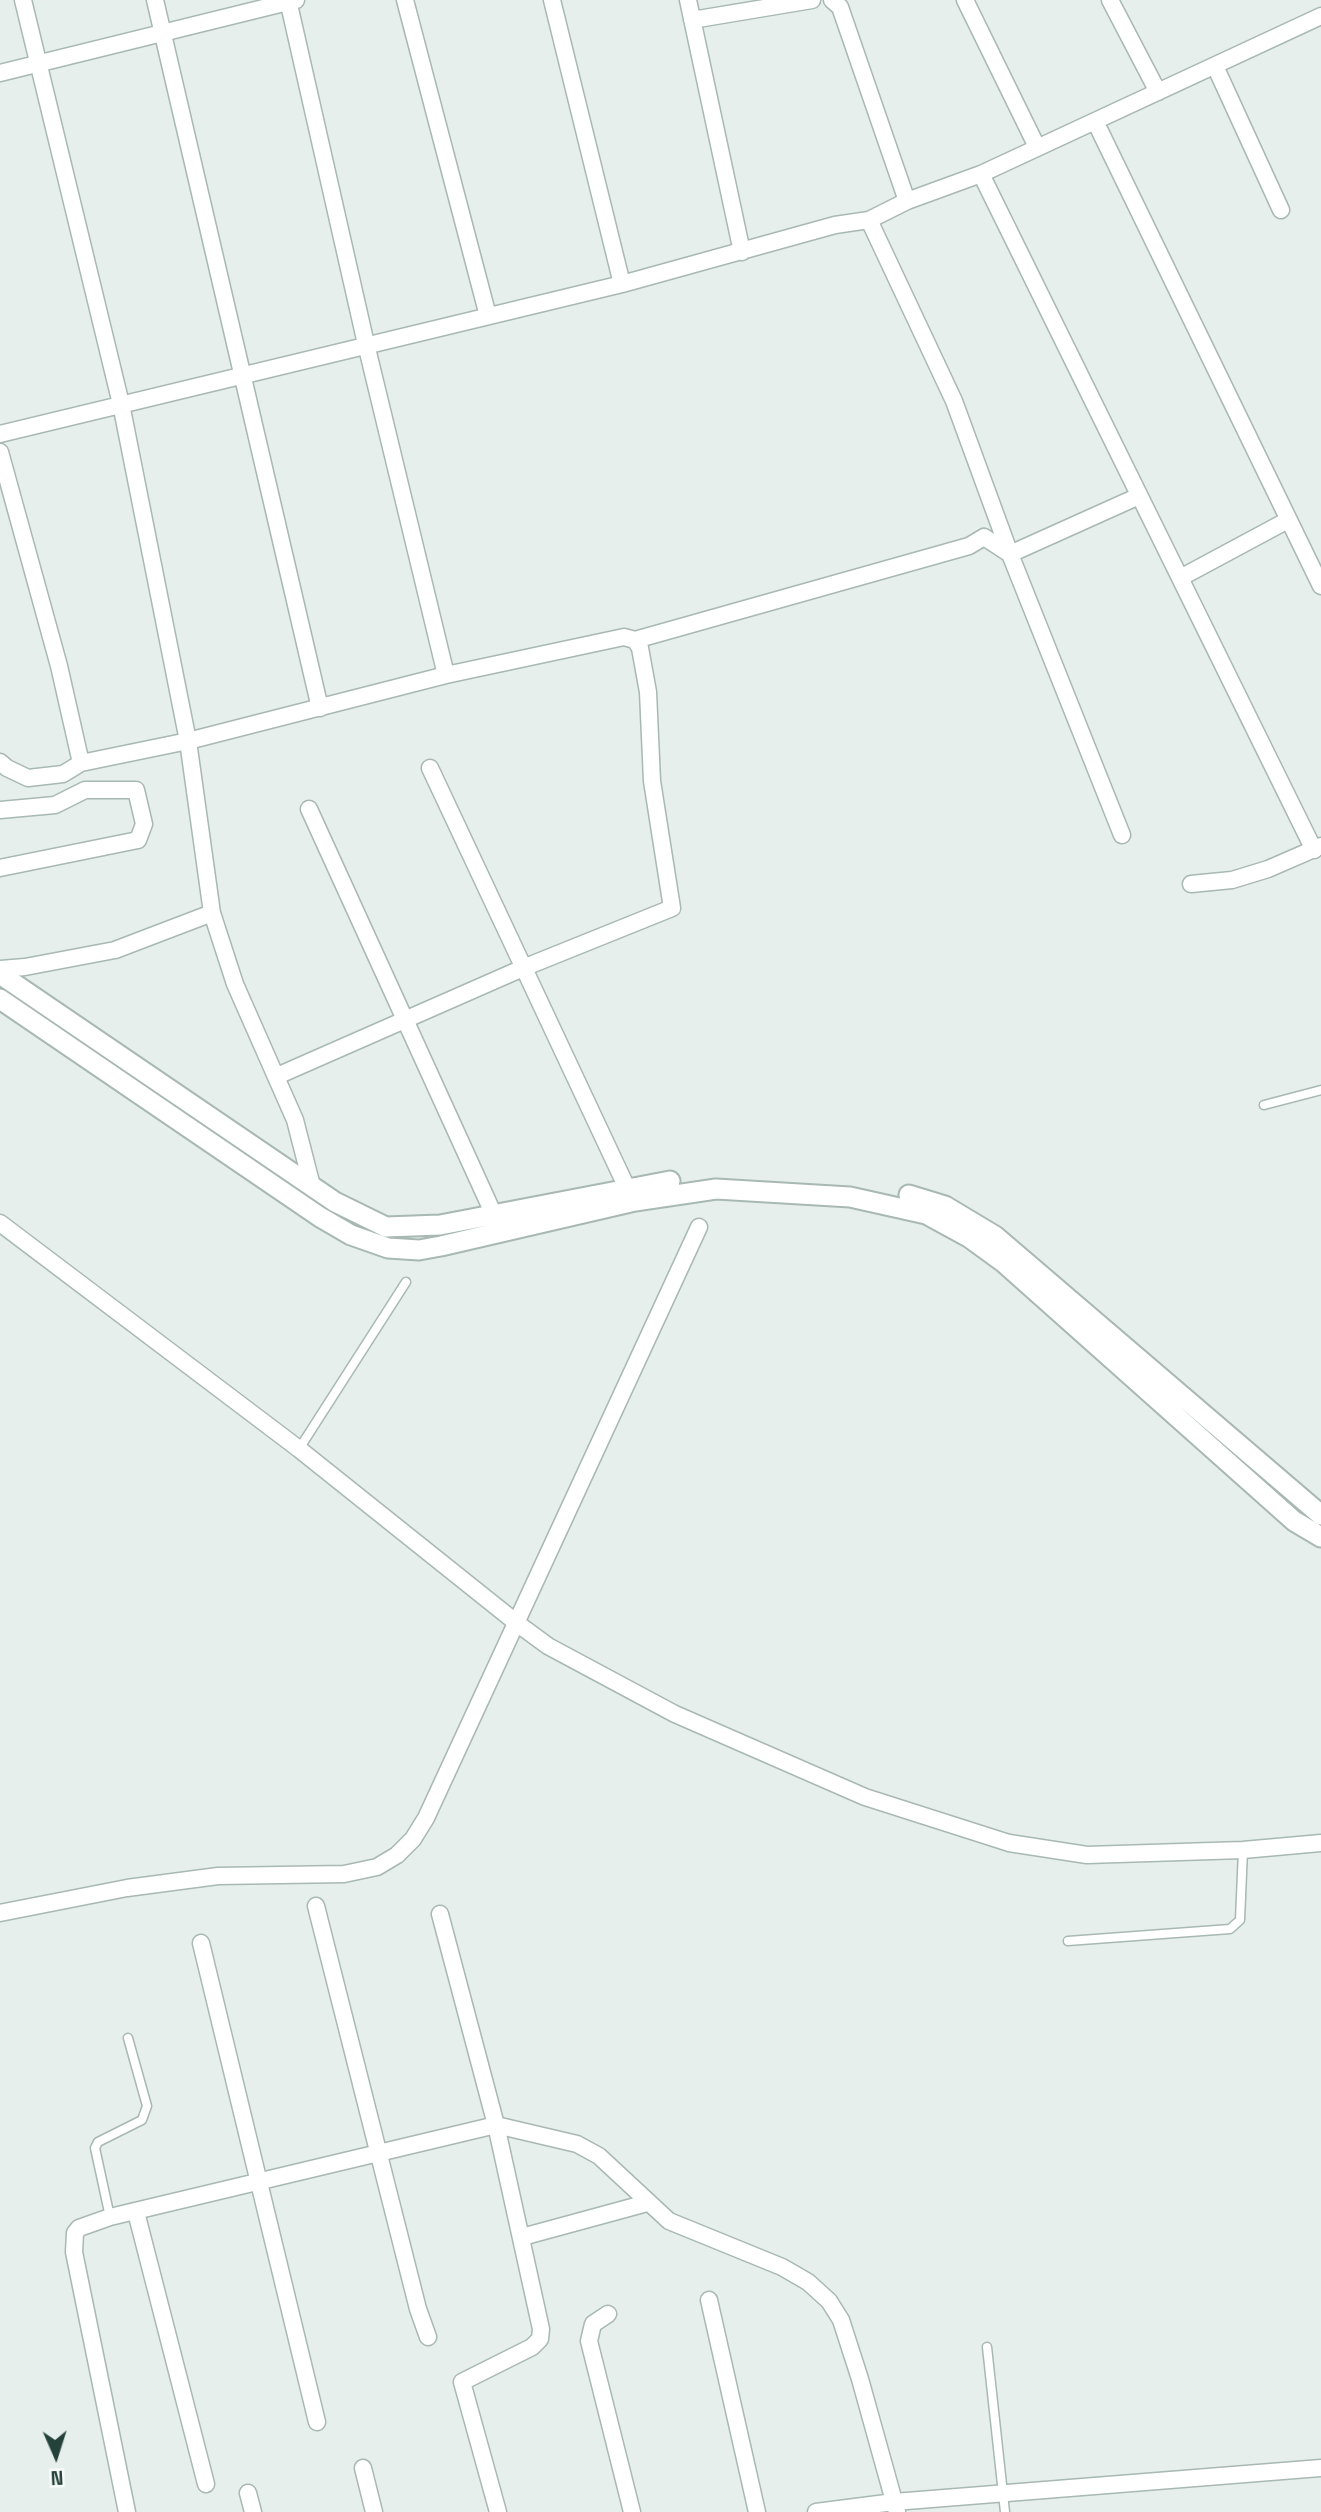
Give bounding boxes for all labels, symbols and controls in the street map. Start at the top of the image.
north arrow [21,2421,91,2491]
text: N [50,2465,64,2490]

